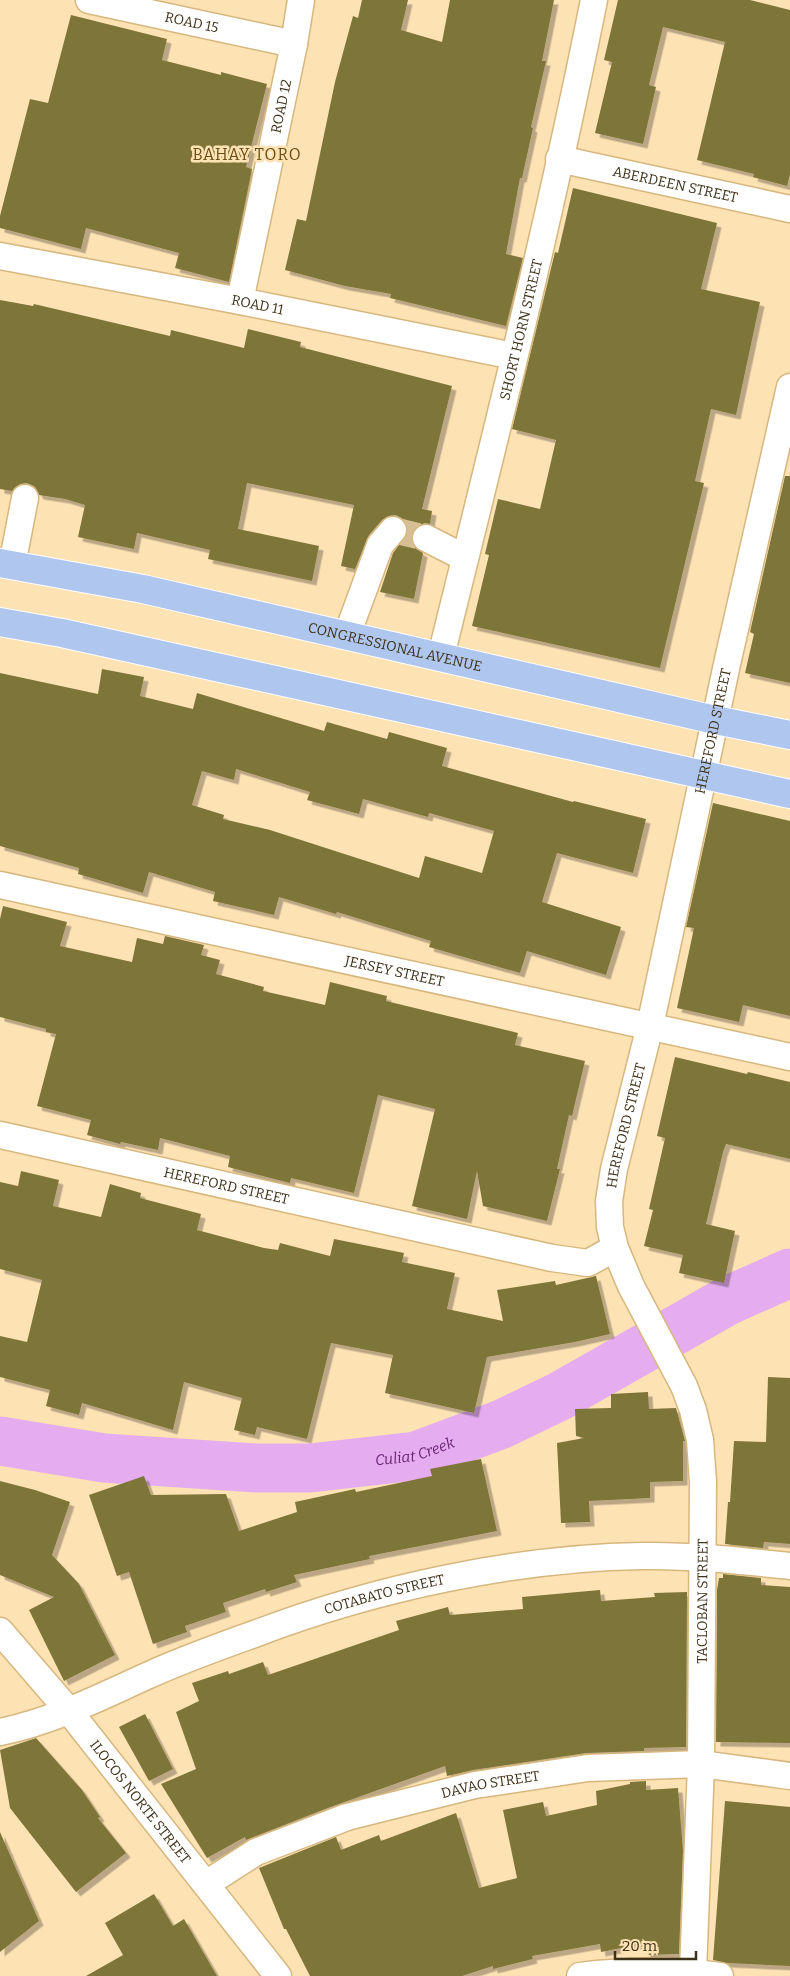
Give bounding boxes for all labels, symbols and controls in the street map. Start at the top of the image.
street label: ROAD 15 [163,8,220,36]
street label: ROAD 12 [267,78,295,135]
district label: BAHAY TORO [192,145,302,164]
street label: ABERDEEN STREET [611,162,739,206]
street label: SHORT HORN STREET [496,257,546,402]
street label: ROAD 11 [230,291,285,318]
street label: CONGRESSIONAL AVENUE [306,619,484,675]
street label: HEREFORD STREET [691,667,734,796]
street label: JERSEY STREET [343,952,446,990]
street label: HEREFORD STREET [603,1061,649,1189]
street label: HEREFORD STREET [162,1163,291,1208]
water label: Culiat Creek [374,1433,458,1470]
street label: TACLOBAN STREET [693,1538,711,1664]
street label: COTABATO STREET [322,1571,446,1618]
street label: ILOCOS NORTE STREET [86,1736,194,1867]
street label: DAVAO STREET [439,1767,541,1802]
scale bar [615,1928,696,1960]
text: 20 m [622,1937,658,1955]

